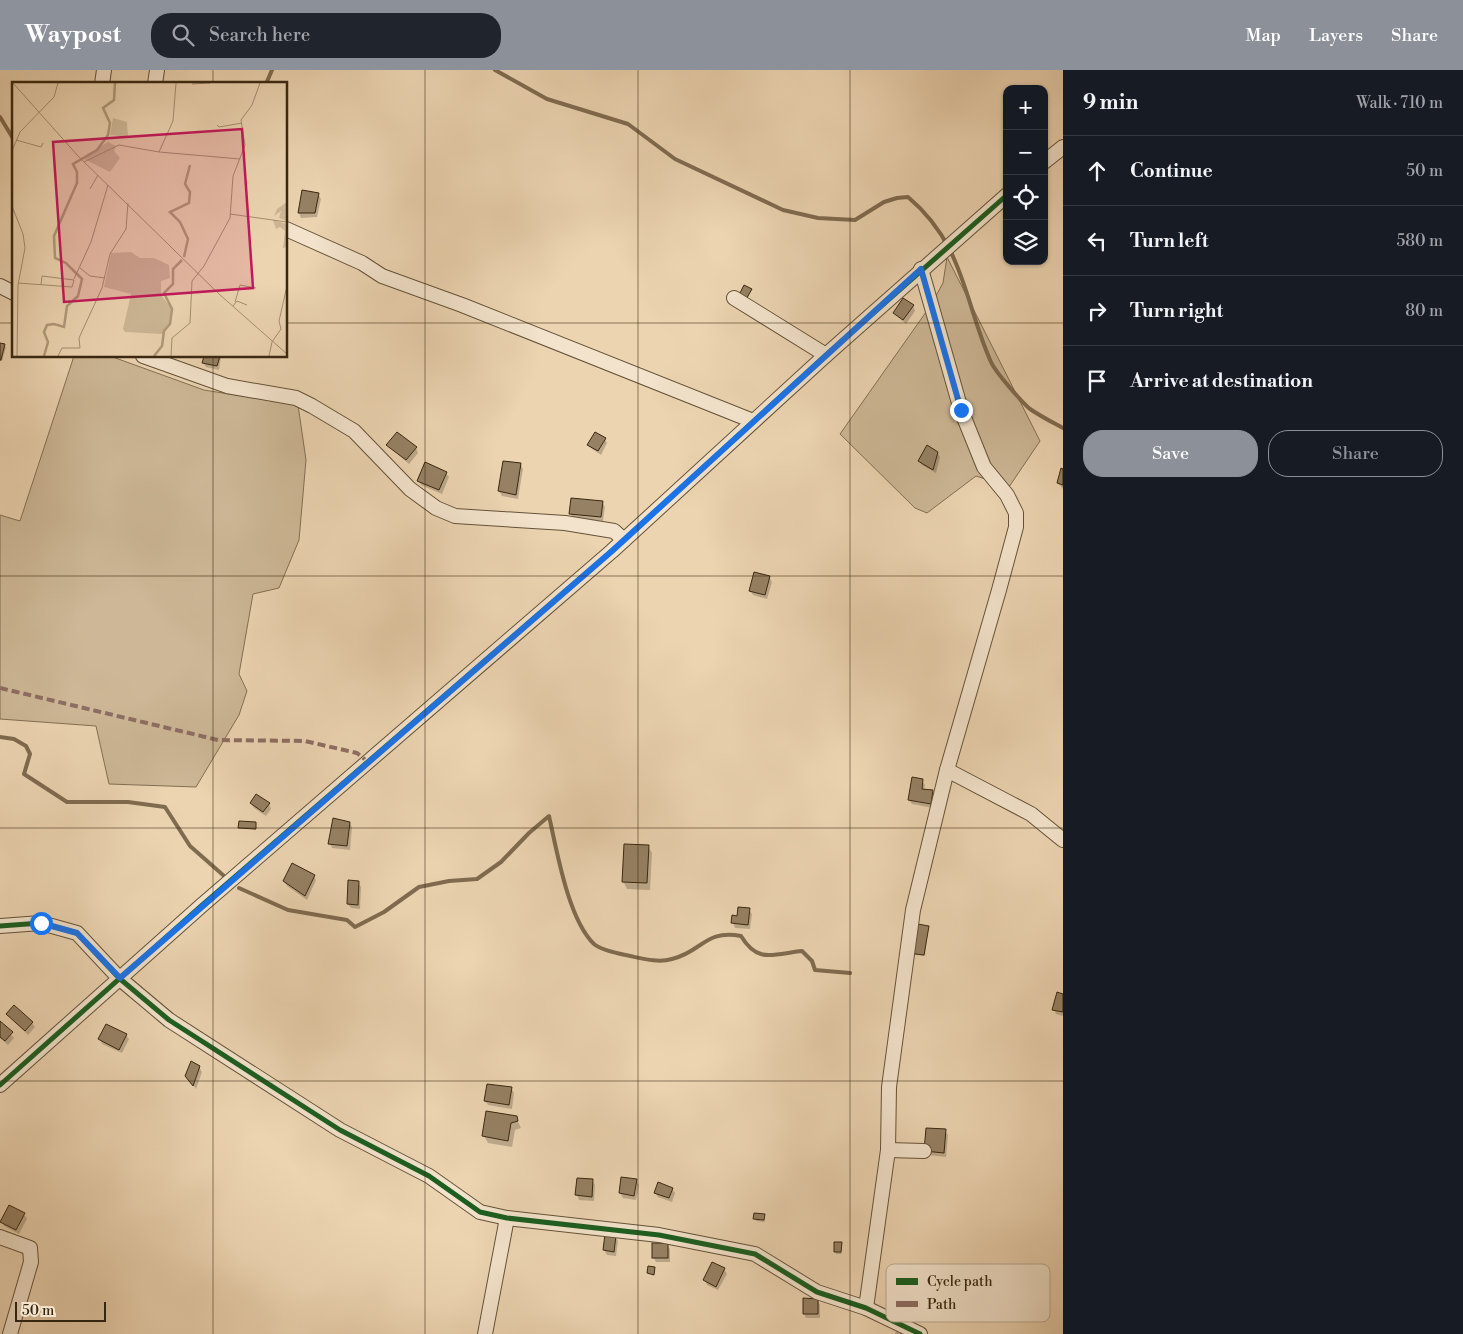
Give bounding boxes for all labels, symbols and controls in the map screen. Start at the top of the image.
search box [151,13,501,58]
text: Waypost [25,20,121,50]
icon: search [169,21,197,49]
text: Search here [209,23,310,47]
text: Map [1246,24,1281,47]
text: Layers [1309,24,1363,47]
text: Share [1391,24,1438,47]
inset map [12,82,288,358]
map controls [1003,85,1048,265]
button: + [1003,85,1048,130]
text: 9 min [1083,90,1138,116]
text: Walk · 710 m [1356,93,1443,113]
button: − [1003,130,1048,175]
icon: ahead [1083,157,1111,185]
text: Continue [1130,159,1213,183]
text: 50 m [1406,161,1443,181]
button: locate [1003,175,1048,220]
button: layers [1003,220,1048,265]
icon: left [1083,227,1111,255]
text: Turn left [1130,229,1209,253]
text: 580 m [1396,231,1443,251]
icon: right [1083,297,1111,325]
text: Turn right [1130,299,1223,323]
text: 80 m [1405,301,1443,321]
icon: arrive [1083,367,1111,395]
text: Arrive at destination [1130,369,1313,393]
route end [950,399,973,422]
button: Save [1083,430,1258,477]
button: Share [1268,430,1443,477]
route start [30,912,53,935]
legend [886,1264,1050,1322]
text: Cycle path [927,1273,993,1291]
text: Path [927,1296,957,1314]
scale bar [15,1299,106,1322]
text: 50 m [22,1302,54,1320]

